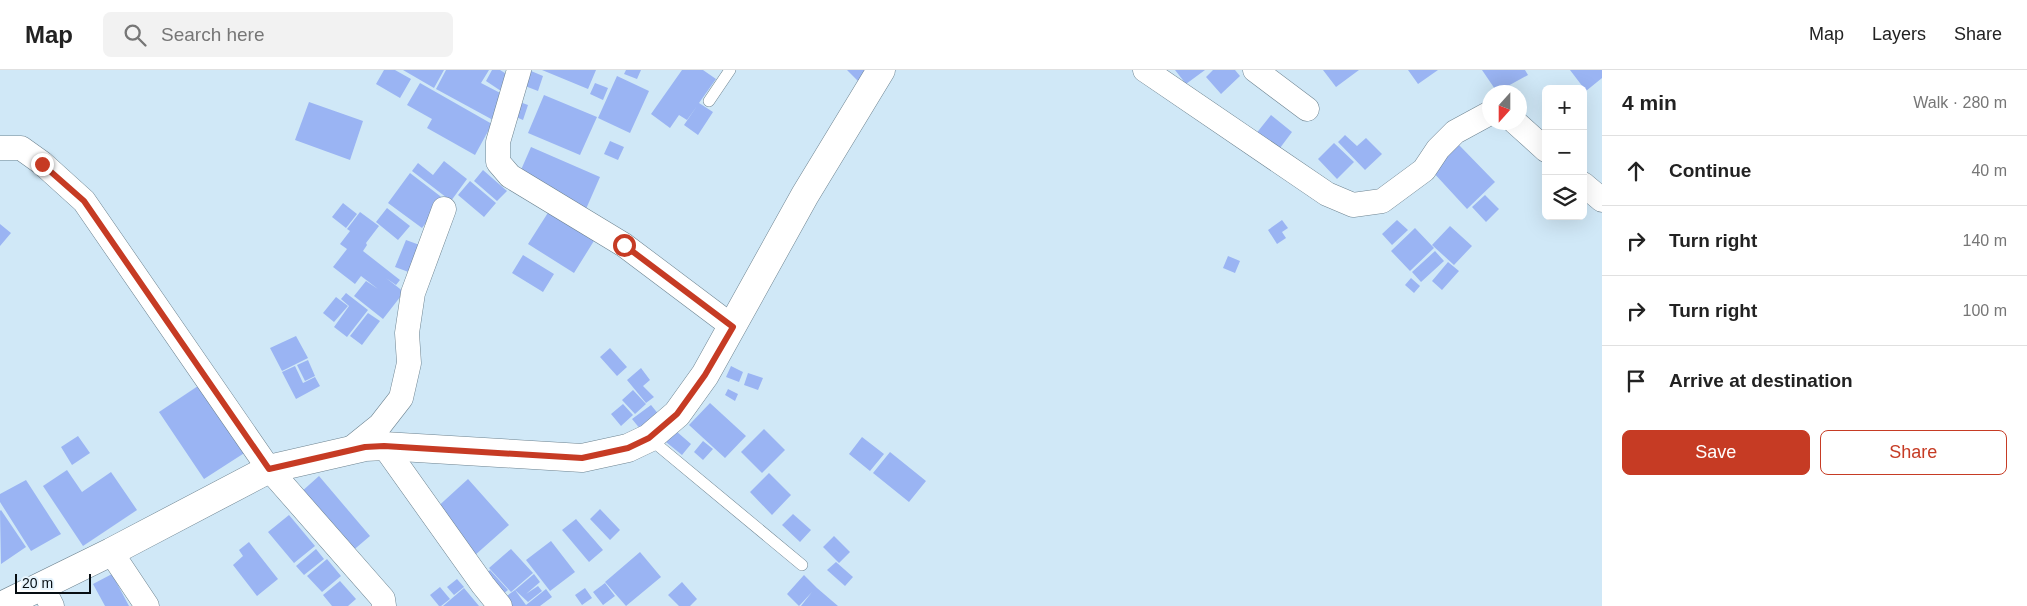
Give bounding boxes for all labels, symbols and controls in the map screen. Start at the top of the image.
search box [103,12,453,57]
text: Map [25,21,73,48]
icon: search [121,21,149,49]
text: Search here [161,24,265,45]
text: Map [1809,24,1844,44]
text: Layers [1872,24,1926,44]
text: Share [1954,24,2002,44]
north arrow [1482,85,1527,130]
map controls [1542,85,1587,220]
button: + [1542,85,1587,130]
text: 4 min [1622,91,1677,114]
text: Walk · 280 m [1913,94,2007,111]
button: − [1542,130,1587,175]
route end [31,153,54,176]
icon: ahead [1622,157,1650,185]
text: Continue [1669,160,1751,181]
text: 40 m [1971,162,2007,179]
button: layers [1542,175,1587,220]
icon: right [1622,227,1650,255]
text: Turn right [1669,230,1757,251]
text: 140 m [1963,232,2007,249]
route start [613,234,636,257]
icon: right [1622,297,1650,325]
text: Turn right [1669,300,1757,321]
text: 100 m [1963,302,2007,319]
icon: arrive [1622,367,1650,395]
text: Arrive at destination [1669,370,1853,391]
button: Save [1622,430,1810,475]
button: Share [1820,430,2007,475]
scale bar [15,571,91,594]
text: 20 m [22,575,53,591]

